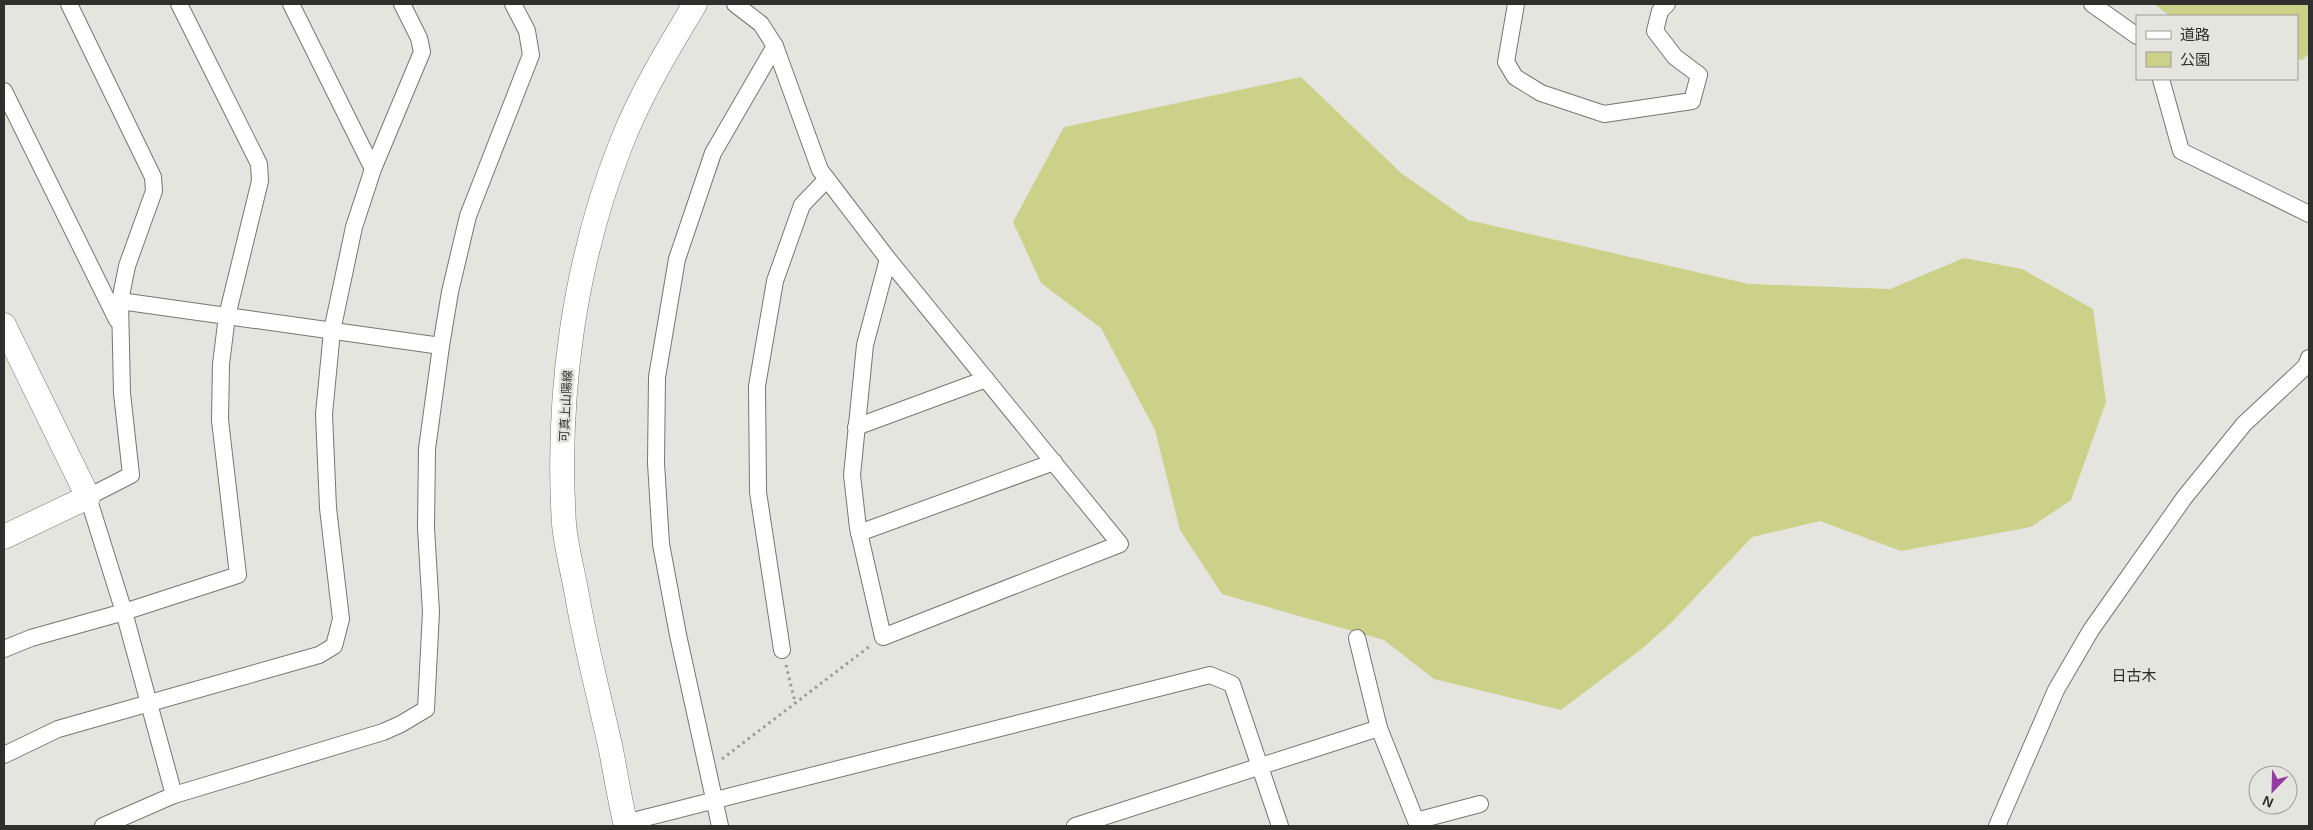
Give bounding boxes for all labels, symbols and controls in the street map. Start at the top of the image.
legend [2136,15,2298,80]
text: 道路 [2180,26,2210,43]
text: 公園 [2180,51,2210,68]
street label: 可真上山陽線 [557,370,575,442]
district label: 日古木 [2111,667,2157,684]
north arrow [2248,765,2298,815]
text: N [2260,793,2276,811]

